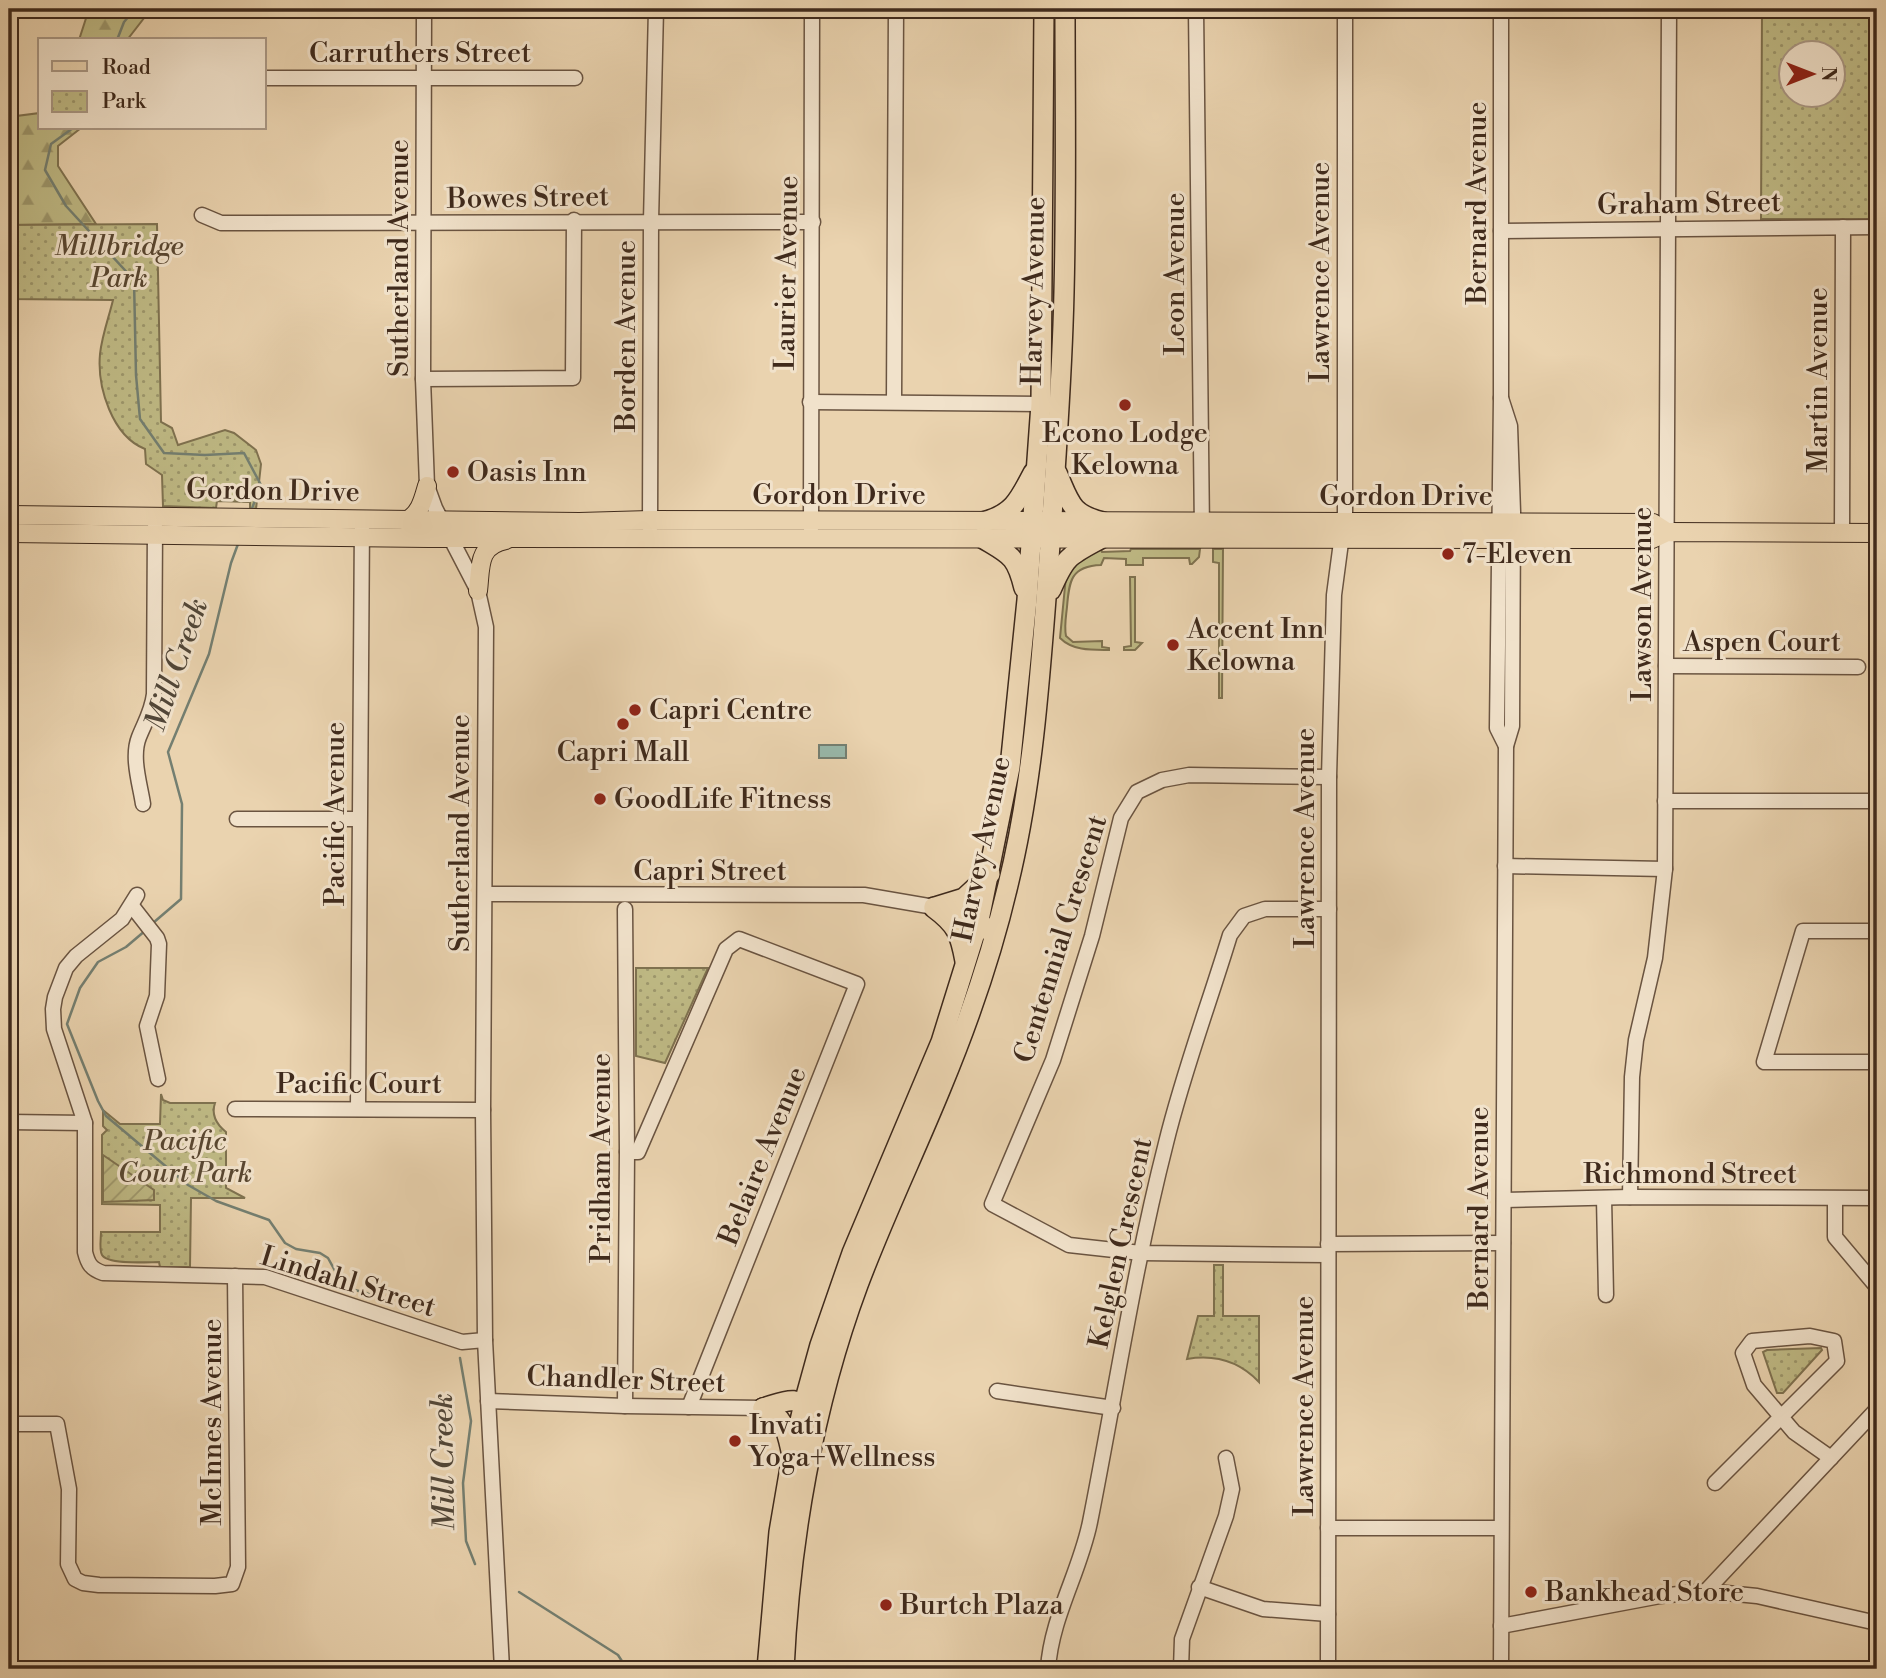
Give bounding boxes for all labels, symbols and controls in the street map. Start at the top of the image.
street label: Carruthers Street [309,36,531,71]
legend [38,38,266,130]
north arrow [1778,38,1848,108]
text: Road [102,55,151,81]
text: N [1816,66,1840,82]
text: Park [102,89,147,115]
street label: Bernard Avenue [1460,101,1495,306]
street label: Sutherland Avenue [382,139,417,377]
street label: Lawrence Avenue [1303,162,1338,382]
street label: Laurier Avenue [768,175,806,371]
street label: Bowes Street [446,179,610,217]
street label: Graham Street [1597,185,1781,223]
street label: Leon Avenue [1158,192,1193,356]
street label: Harvey Avenue [1015,196,1053,386]
park label: Millbridge Park [54,229,184,296]
street label: Borden Avenue [609,240,644,433]
street label: Martin Avenue [1801,287,1836,473]
marker: Econo Lodge Kelowna [1117,397,1133,413]
place label: Econo Lodge Kelowna [1042,416,1208,483]
place label: Oasis Inn [467,455,587,490]
marker: Oasis Inn [445,464,461,480]
street label: Gordon Drive [186,472,360,510]
street label: Gordon Drive [752,478,926,513]
street label: Gordon Drive [1319,479,1493,514]
street label: Lawson Avenue [1625,507,1660,702]
place label: 7-Eleven [1462,537,1573,572]
marker: 7-Eleven [1440,546,1456,562]
water label: Mill Creek [137,594,217,736]
place label: Accent Inn Kelowna [1186,612,1325,679]
street label: Aspen Court [1682,625,1841,660]
marker: Accent Inn Kelowna [1165,637,1181,653]
place label: Capri Centre [649,693,812,728]
marker: Capri Centre [627,702,643,718]
street label: Sutherland Avenue [443,714,478,952]
marker: Capri Mall [615,716,631,732]
street label: Pacific Avenue [318,722,353,906]
street label: Lawrence Avenue [1288,728,1323,948]
place label: Capri Mall [557,735,689,770]
street label: Harvey Avenue [945,753,1019,945]
place label: GoodLife Fitness [614,782,832,817]
marker: GoodLife Fitness [592,791,608,807]
street label: Centennial Crescent [1007,811,1115,1067]
street label: Capri Street [633,854,787,889]
street label: Pridham Avenue [584,1053,619,1263]
street label: Belaire Avenue [711,1062,815,1251]
street label: Pacific Court [276,1067,442,1102]
street label: Bernard Avenue [1462,1106,1497,1311]
park label: Pacific Court Park [118,1124,252,1191]
street label: Kelglen Crescent [1082,1134,1160,1352]
street label: Richmond Street [1583,1157,1797,1192]
street label: Lindahl Street [256,1239,440,1325]
street label: Lawrence Avenue [1287,1296,1322,1516]
street label: McInnes Avenue [195,1318,230,1526]
street label: Chandler Street [526,1359,726,1401]
water label: Mill Creek [424,1393,464,1531]
place label: Invati Yoga+Wellness [747,1408,936,1475]
marker: Invati Yoga+Wellness [727,1433,743,1449]
place label: Bankhead Store [1544,1575,1744,1610]
marker: Bankhead Store [1523,1584,1539,1600]
place label: Burtch Plaza [899,1588,1065,1623]
marker: Burtch Plaza [878,1597,894,1613]

